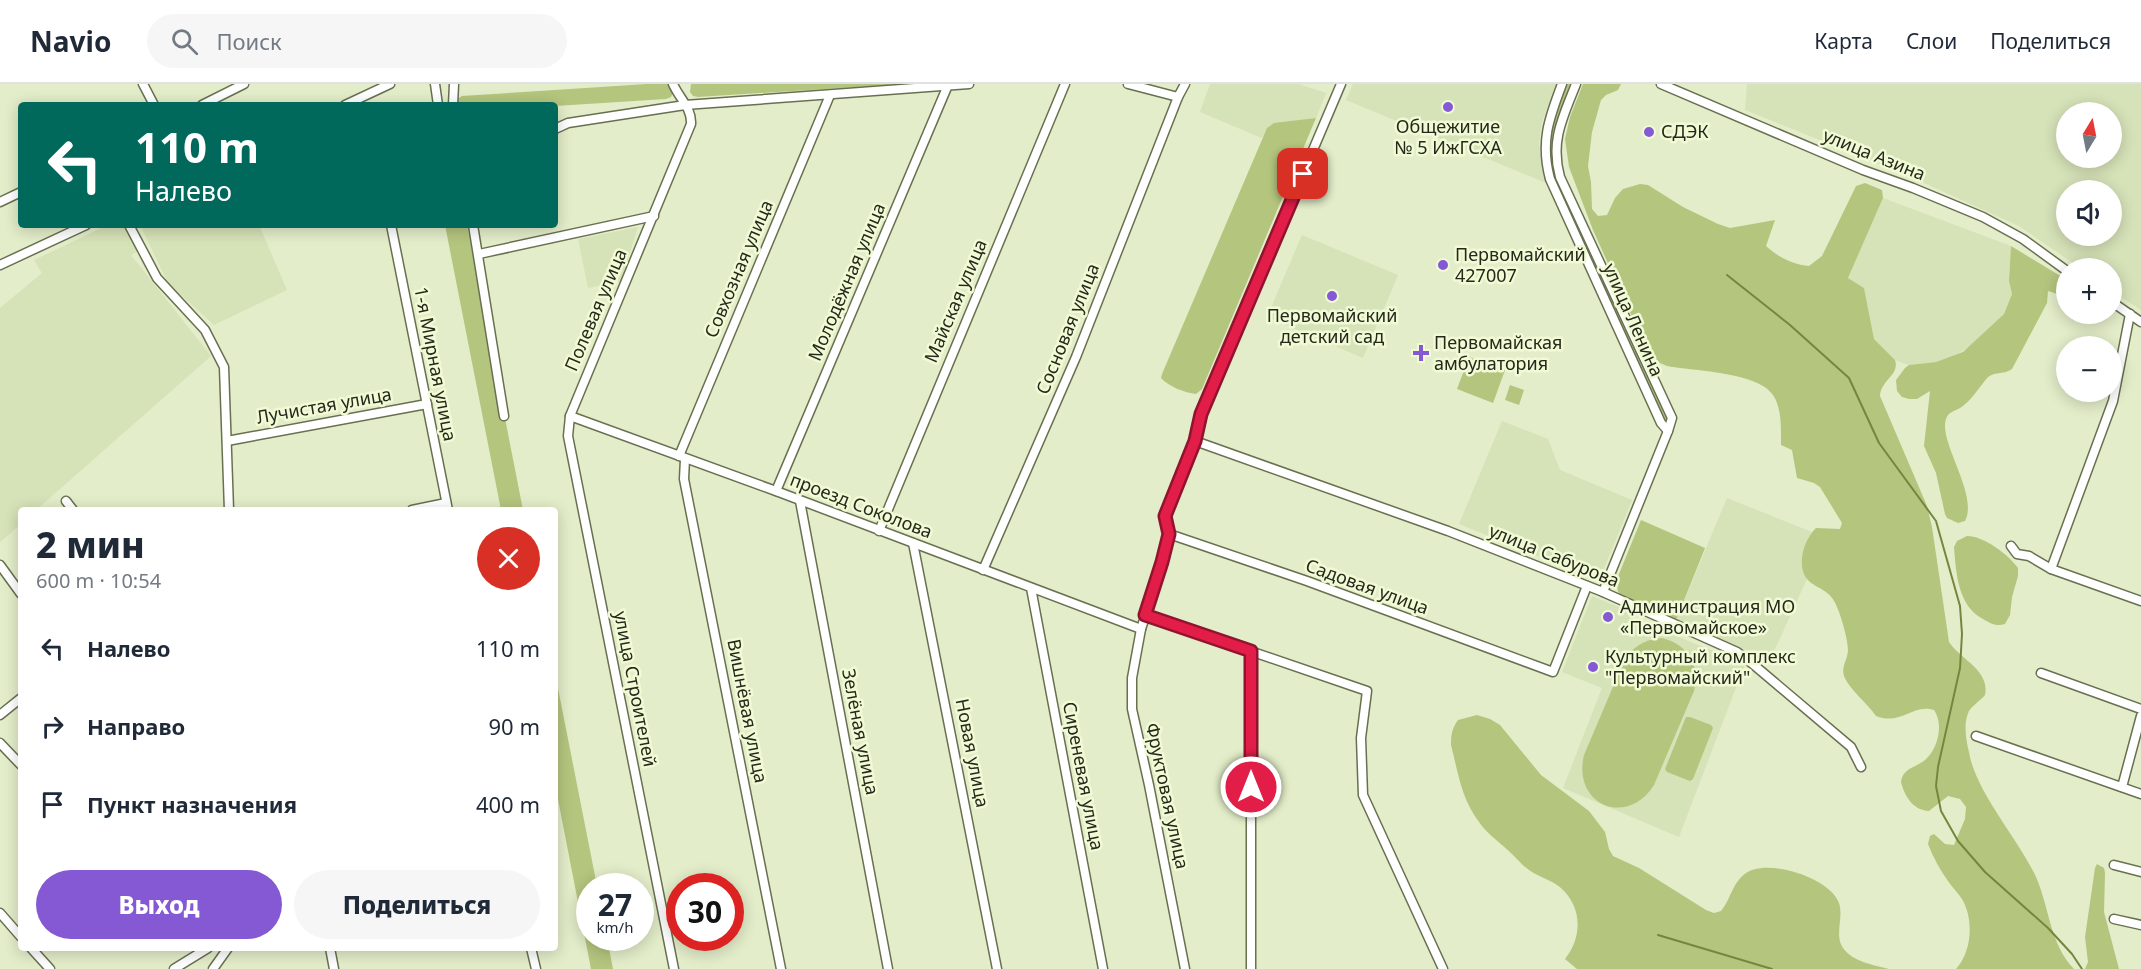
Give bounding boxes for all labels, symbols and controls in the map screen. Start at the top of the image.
search box [147,14,567,68]
text: Navio [30,22,111,60]
icon: search [168,25,201,58]
text: Поиск [216,26,282,56]
text: Карта [1814,27,1873,55]
text: Слои [1906,27,1957,55]
text: Поделиться [1990,27,2111,55]
marker: Общежитие № 5 ИжГСХА [1441,100,1455,114]
north arrow [2056,102,2122,168]
map controls [2056,102,2122,402]
place label: Общежитие № 5 ИжГСХА [1394,114,1502,159]
text: 110 m [135,118,259,175]
place label: СДЭК [1661,119,1709,143]
street label: улица Азина [1820,123,1929,185]
marker: СДЭК [1642,125,1656,139]
icon: left [36,126,114,204]
pin [1277,148,1328,199]
icon: arrive [1286,157,1319,190]
text: Налево [135,172,232,209]
button: sound [2056,180,2122,246]
street label: Совхозная улица [698,196,778,341]
street label: Молодёжная улица [802,199,890,364]
street label: Майская улица [918,235,992,366]
place label: Первомайский 427007 [1455,242,1586,287]
street label: Полевая улица [559,245,632,374]
marker: Первомайский 427007 [1436,258,1450,272]
button: + [2056,258,2122,324]
street label: улица Ленина [1598,259,1670,380]
street label: Сосновая улица [1030,260,1104,398]
street label: 1-я Мирная улица [409,285,463,443]
marker: Первомайский детский сад [1325,289,1339,303]
place label: Первомайский детский сад [1267,303,1397,348]
place label: Первомайская амбулатория [1434,330,1562,375]
button: − [2056,336,2122,402]
marker: Первомайская амбулатория [1412,344,1430,362]
street label: Лучистая улица [254,381,393,429]
street label: проезд Соколова [787,467,936,543]
street label: улица Сабурова [1486,518,1623,592]
text: 2 мин [36,520,145,569]
button: close [477,527,540,590]
street label: Садовая улица [1302,553,1432,619]
text: 600 m · 10:54 [36,567,161,594]
place label: Администрация МО «Первомайское» [1620,594,1795,639]
street label: улица Строителей [609,609,663,769]
marker: Администрация МО «Первомайское» [1601,610,1615,624]
icon: left [36,632,69,665]
text: Налево [87,633,170,663]
text: 110 m [476,633,540,663]
street label: Вишнёвая улица [722,637,774,785]
place label: Культурный комплекс "Первомайский" [1605,644,1796,689]
marker: Культурный комплекс "Первомайский" [1586,660,1600,674]
street label: Зелёная улица [837,667,885,797]
street label: Новая улица [951,696,995,809]
street label: Сиреневая улица [1058,700,1110,852]
icon: right [36,710,69,743]
text: Направо [87,711,185,741]
text: 90 m [489,711,540,741]
street label: Фруктовая улица [1141,720,1195,871]
position arrow [1219,755,1283,819]
icon: arrive [36,788,69,821]
text: Пункт назначения [87,789,297,819]
text: 400 m [476,789,540,819]
button: Выход [36,870,282,939]
button: Поделиться [294,870,540,939]
speed limit sign: 30 [666,873,744,951]
text: 27 [598,884,632,925]
text: km/h [597,917,633,937]

